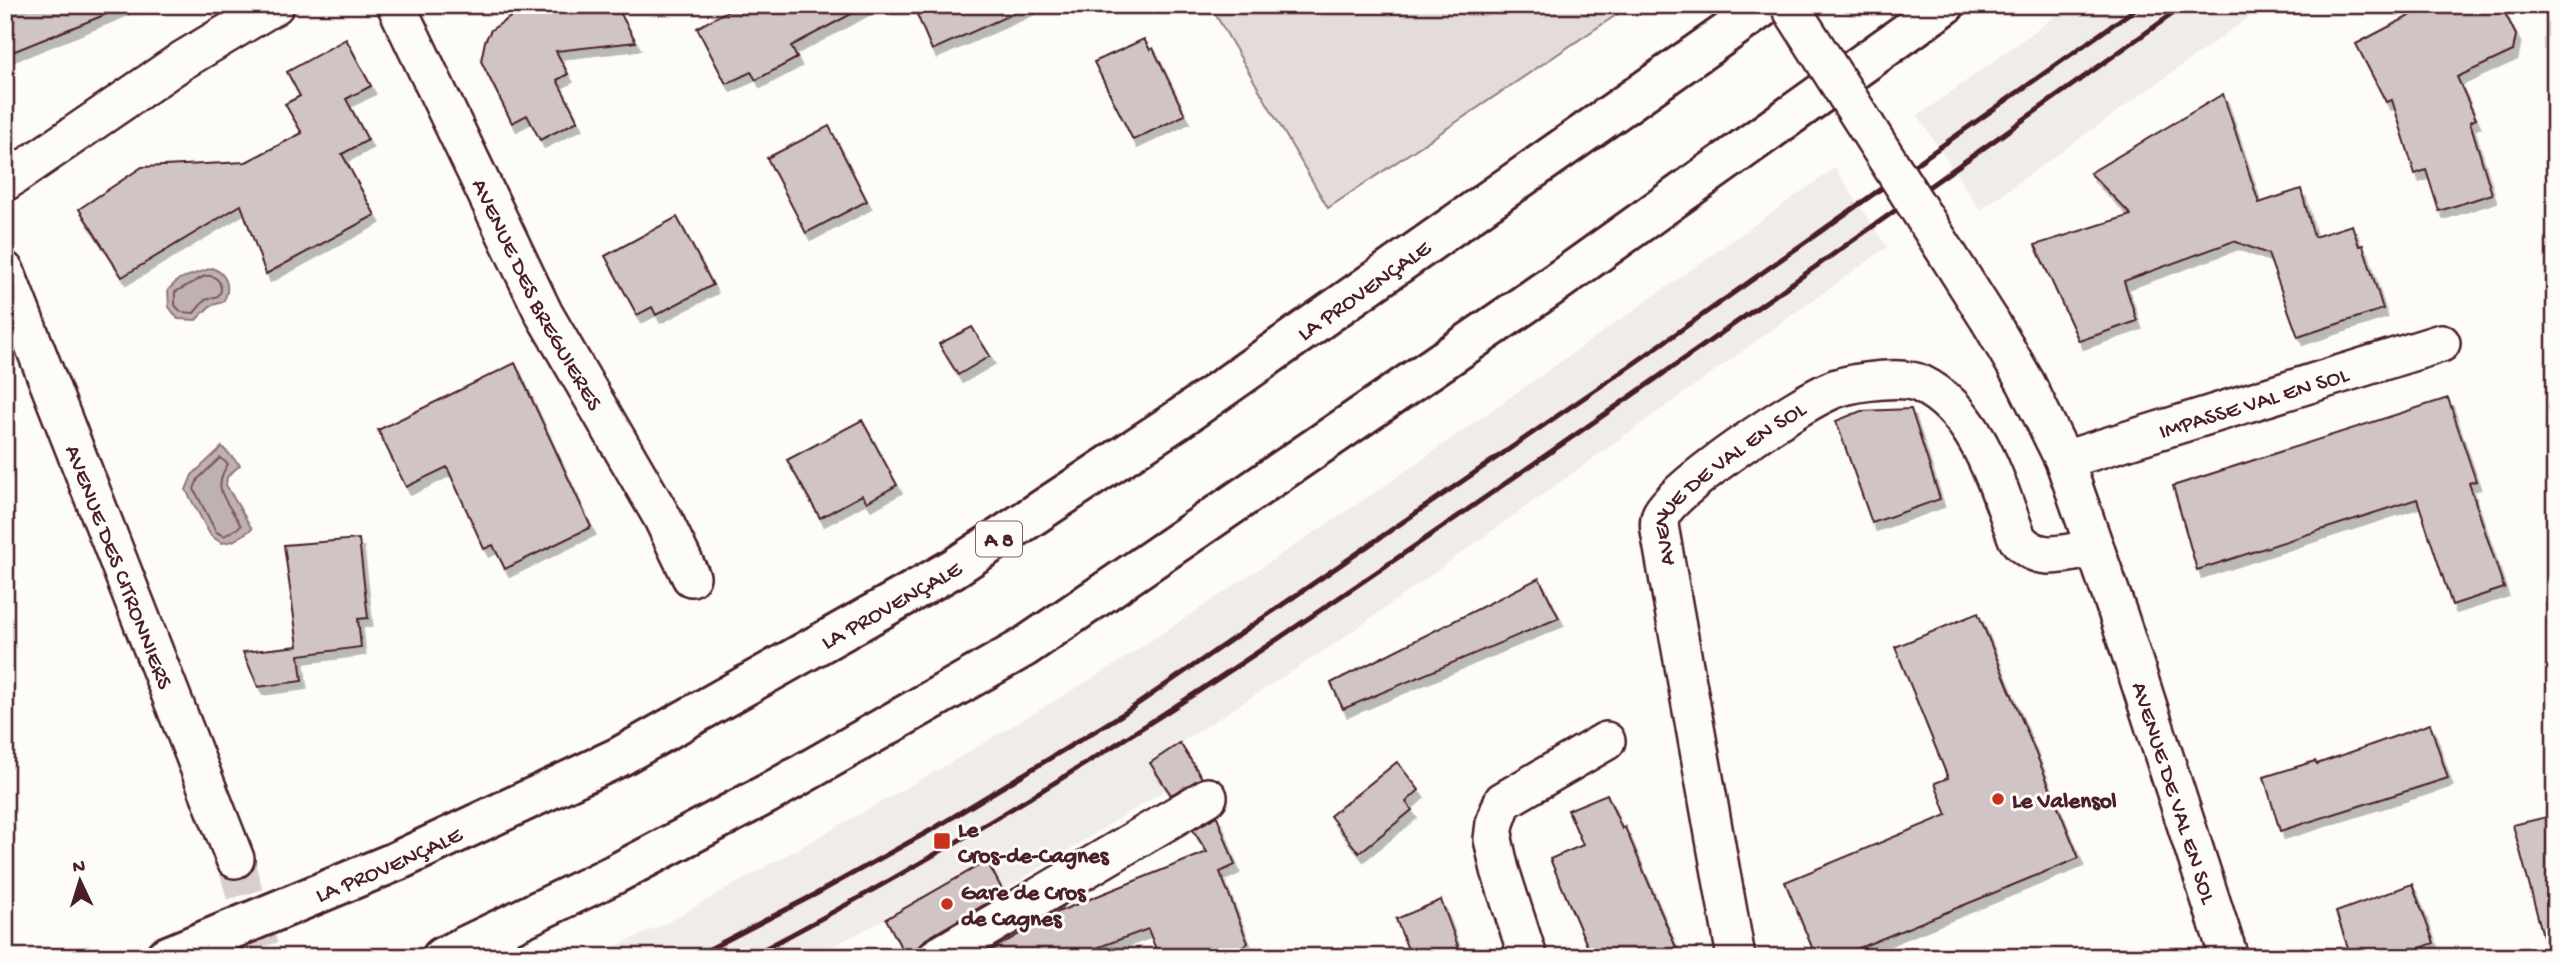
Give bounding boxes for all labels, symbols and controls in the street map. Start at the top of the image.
street label: AVENUE DES BREGUIERES [464,175,607,416]
street label: LA PROVENÇALE [1293,235,1438,348]
street label: IMPASSE VAL EN SOL [2156,362,2354,447]
street label: AVENUE DE VAL EN SOL [1649,396,1813,568]
street label: AVENUE DES CITRONNIERS [57,442,177,694]
road number: A 8 [976,522,1022,556]
street label: LA PROVENÇALE [817,556,969,657]
street label: AVENUE DE VAL EN SOL [2124,679,2221,909]
place label: Le Valensol [2012,789,2117,816]
marker: Le Valensol [1990,791,2006,807]
place label: Le Cros-de-Cagnes [958,818,1110,871]
street label: LA PROVENÇALE [312,822,469,910]
marker: Le Cros-de-Cagnes [932,831,952,851]
north arrow [46,846,116,916]
text: N [72,856,86,879]
place label: Gare de Cros de Cagnes [961,881,1087,934]
marker: Gare de Cros de Cagnes [939,896,955,912]

